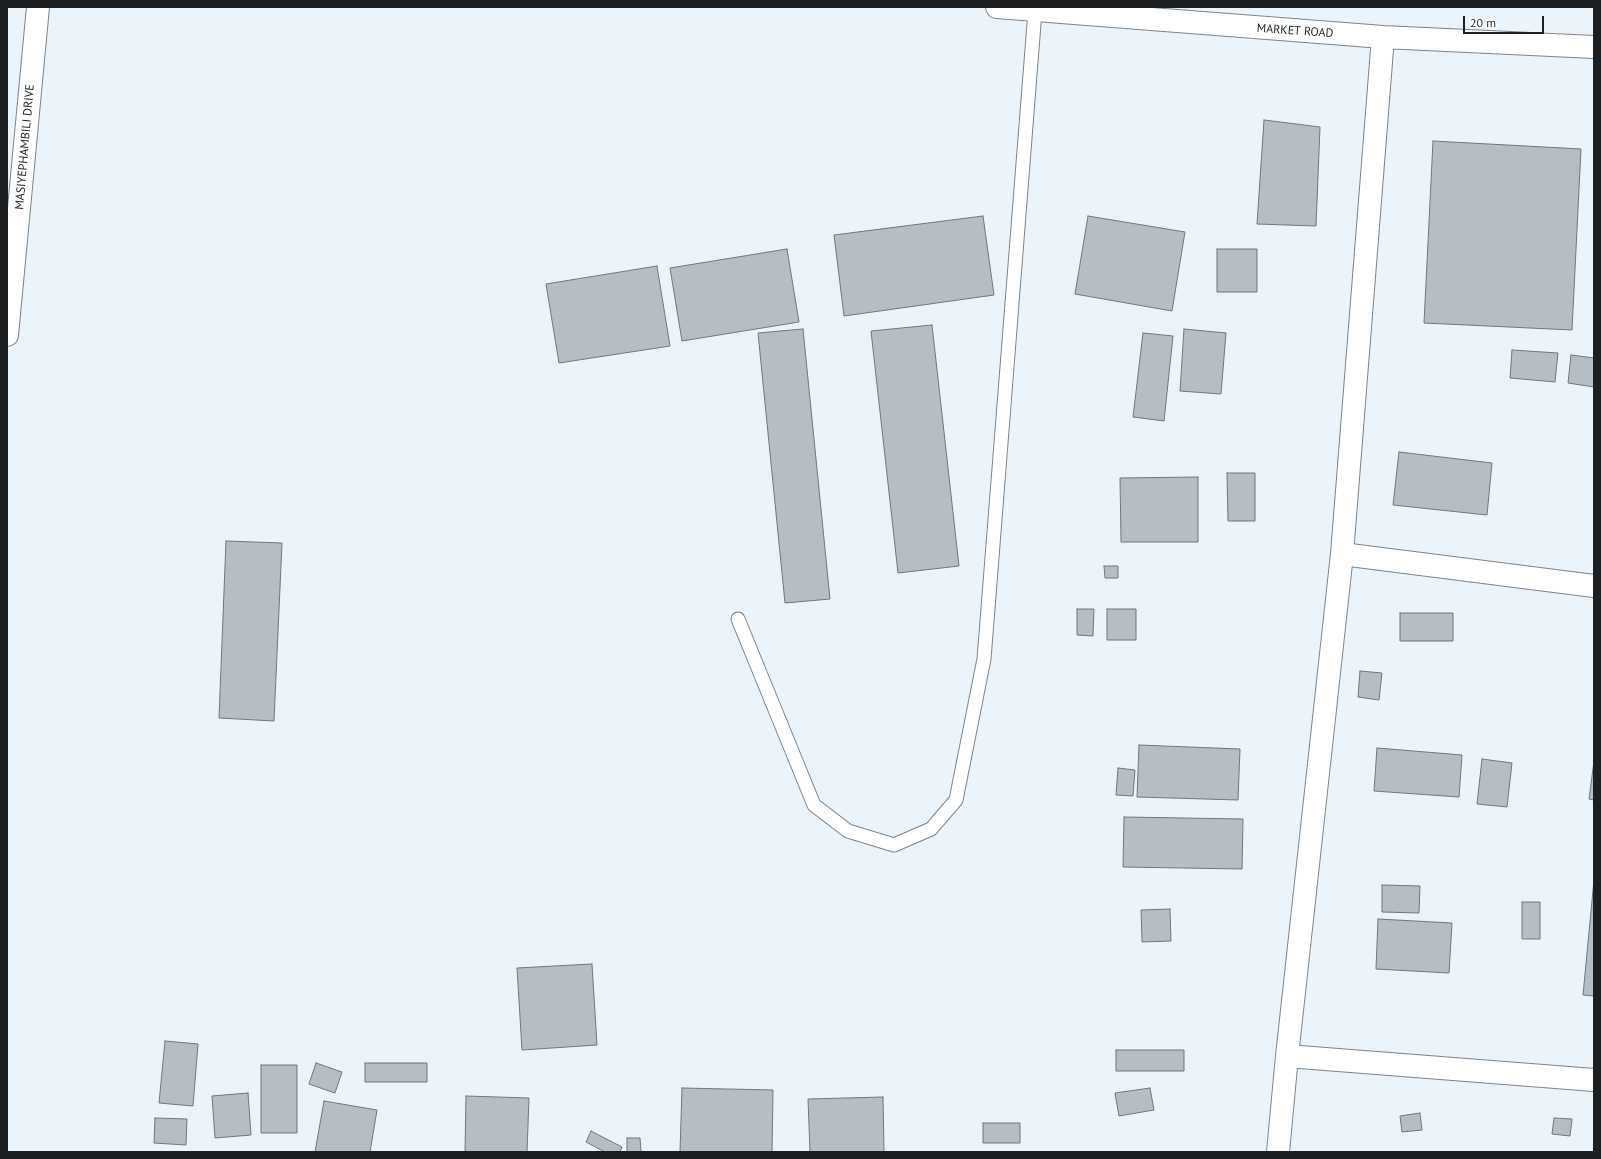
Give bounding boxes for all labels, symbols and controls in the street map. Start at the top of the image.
scale bar [1465,8,1546,34]
text: 20 m [1470,15,1496,30]
street label: MARKET ROAD [1256,21,1334,41]
street label: MASIYEPHAMBILI DRIVE [12,84,38,210]

